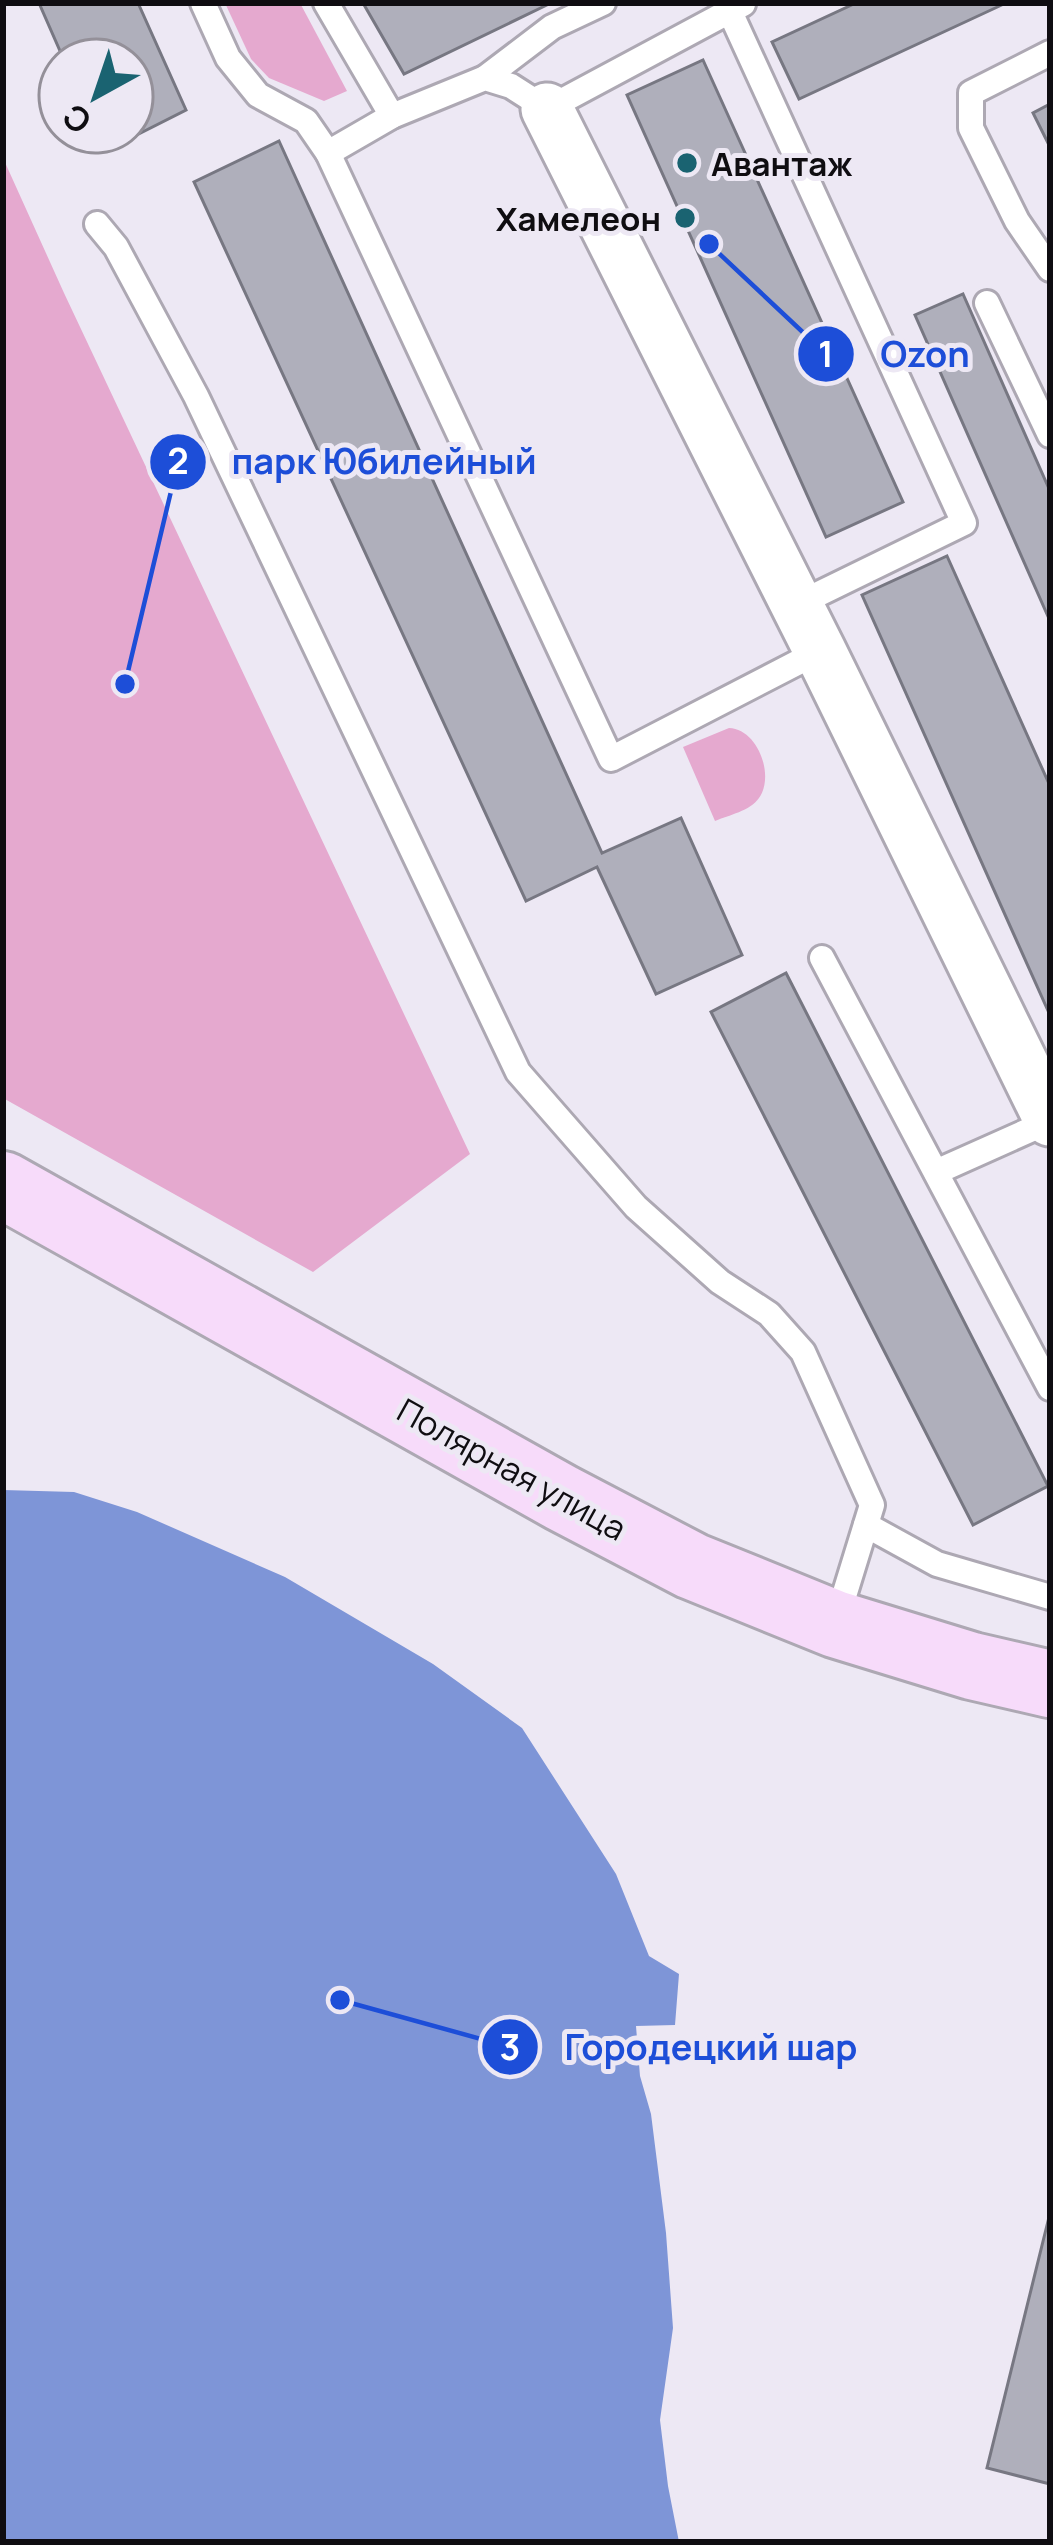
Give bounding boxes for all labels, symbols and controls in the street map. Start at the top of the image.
north arrow [36,36,156,156]
text: С [53,94,100,144]
place label: Авантаж [711,141,853,186]
marker: Авантаж [674,150,700,176]
place label: Хамелеон [496,196,661,241]
marker: Хамелеон [672,205,698,231]
callout: Ozon [796,318,993,390]
text: 1 [818,329,834,378]
text: Ozon [880,329,970,378]
callout: парк Юбилейный [148,426,561,498]
text: 2 [167,436,189,485]
text: парк Юбилейный [231,436,537,485]
street label: Полярная улица [390,1388,634,1550]
callout: Городецкий шар [480,2011,882,2083]
text: 3 [500,2022,520,2071]
text: Городецкий шар [564,2022,858,2071]

